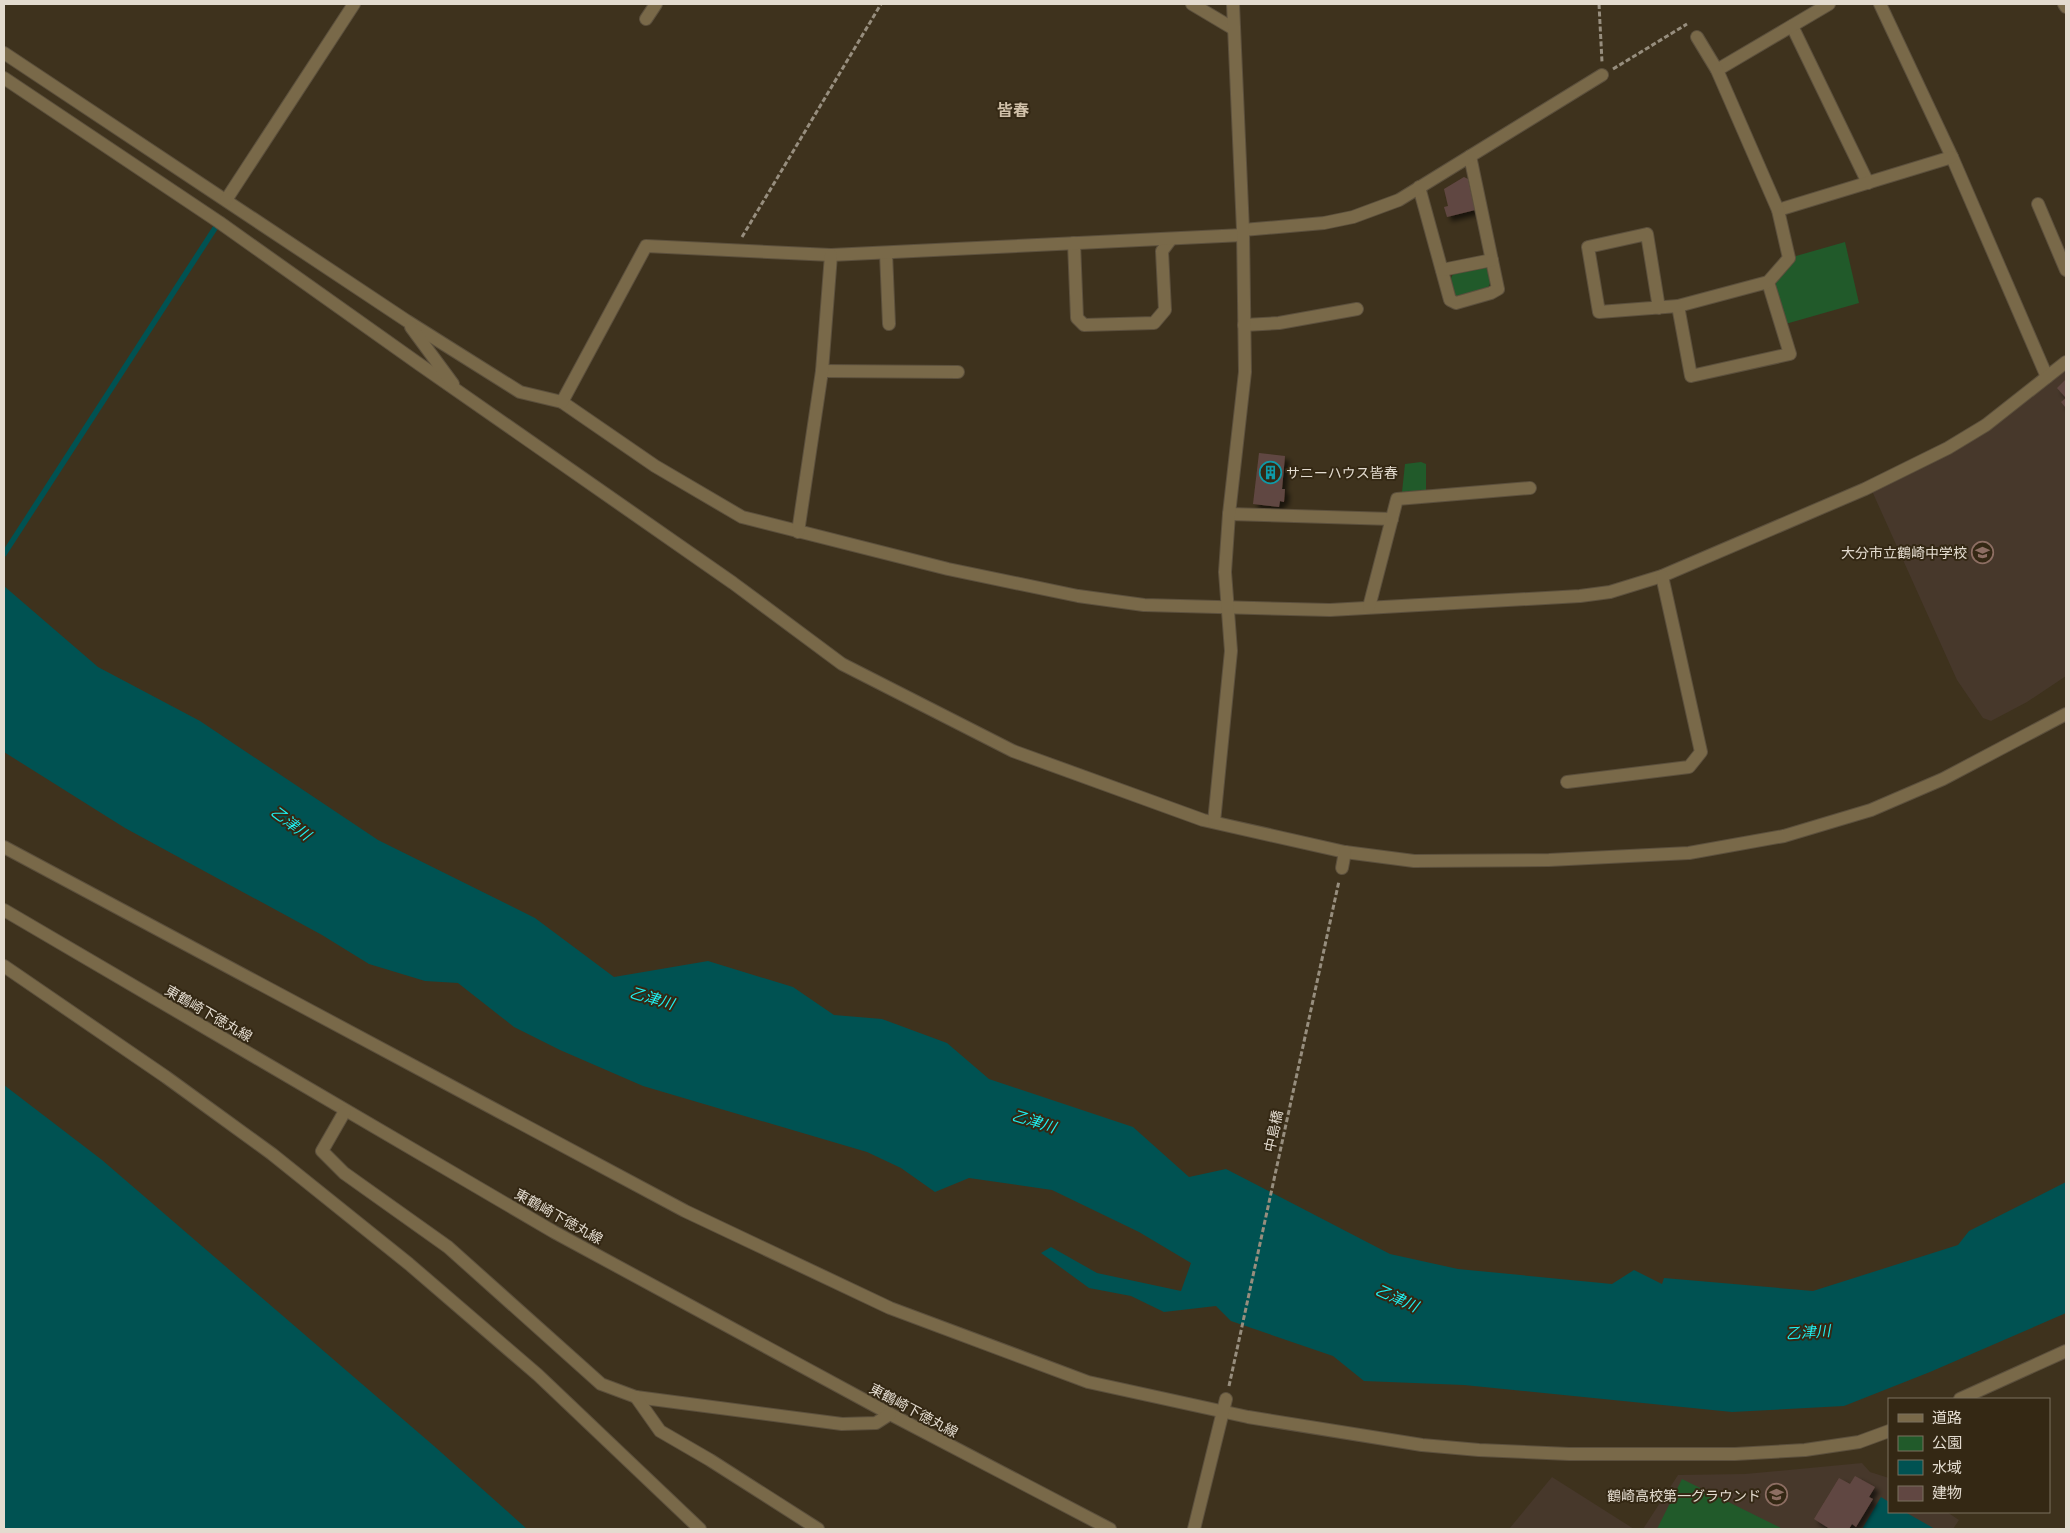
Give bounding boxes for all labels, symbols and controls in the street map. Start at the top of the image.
district label: 皆春 [997,100,1029,120]
building icon: サニーハウス皆春 [1258,460,1282,484]
place label: サニーハウス皆春 [1286,464,1398,481]
school or university icon: 大分市立鶴崎中学校 [1971,540,1995,564]
place label: 大分市立鶴崎中学校 [1841,544,1967,561]
water label: 乙津川 [267,802,316,845]
street label: 東鶴崎下徳丸線 [162,981,256,1045]
water label: 乙津川 [628,983,678,1014]
water label: 乙津川 [1010,1105,1060,1137]
street label: 中島橋 [1260,1109,1286,1153]
street label: 東鶴崎下徳丸線 [512,1185,606,1247]
water label: 乙津川 [1373,1280,1423,1317]
water label: 乙津川 [1785,1321,1833,1343]
street label: 東鶴崎下徳丸線 [867,1379,961,1441]
legend [1888,1398,2050,1513]
text: 道路 [1932,1408,1962,1427]
text: 公園 [1932,1433,1962,1452]
text: 水域 [1932,1458,1962,1477]
school or university icon: 鶴崎高校第一グラウンド [1765,1483,1789,1507]
text: 建物 [1932,1483,1962,1502]
place label: 鶴崎高校第一グラウンド [1607,1487,1761,1504]

